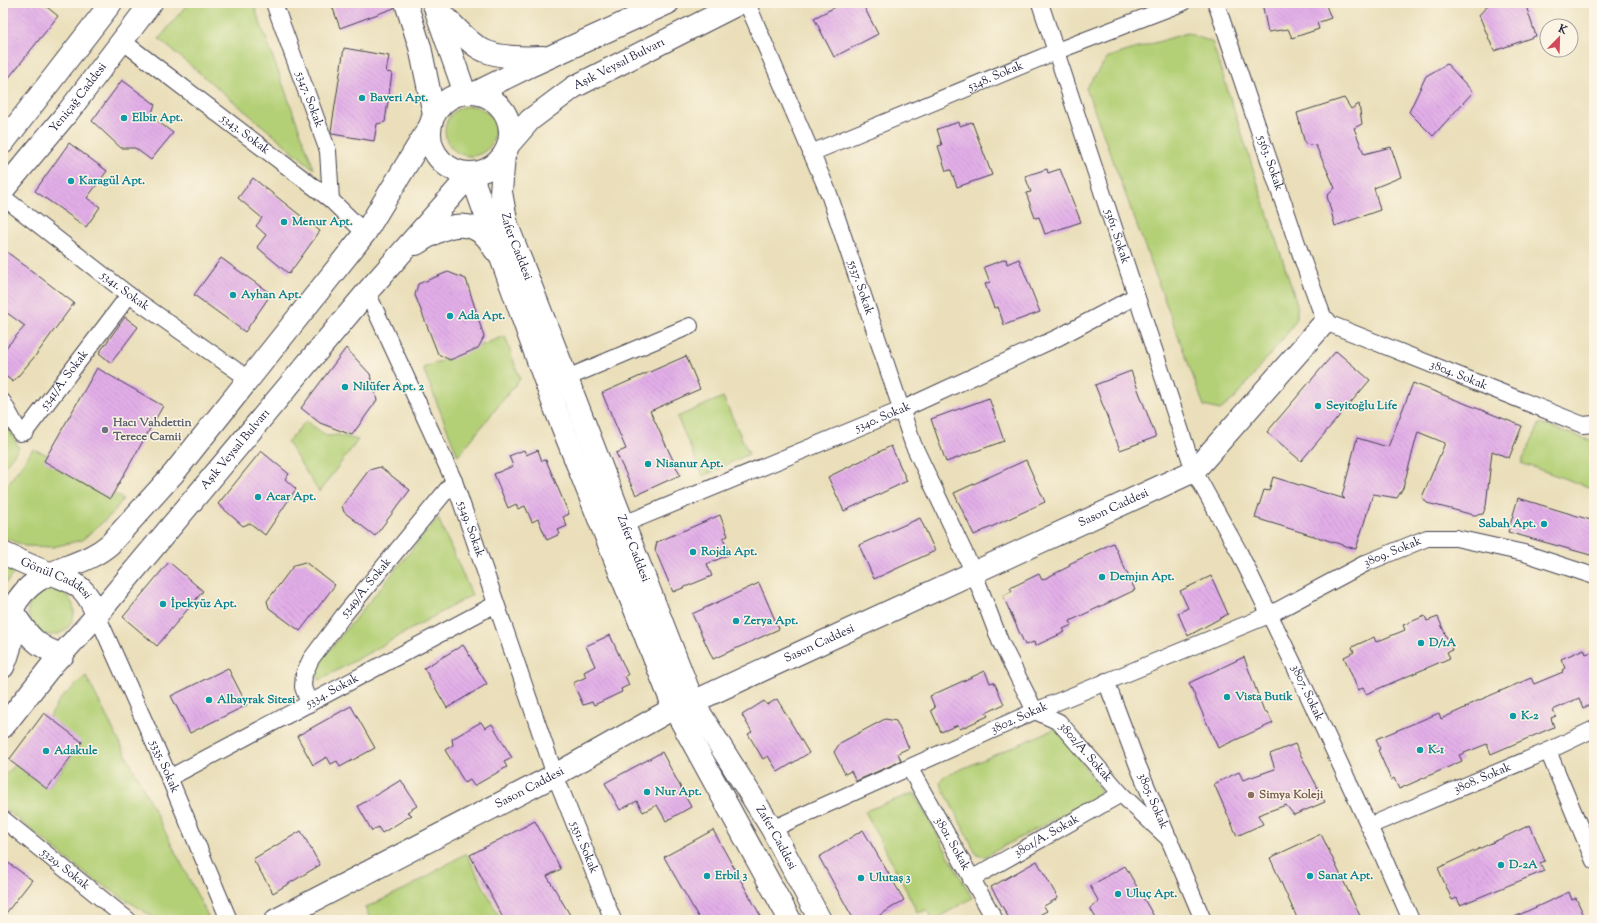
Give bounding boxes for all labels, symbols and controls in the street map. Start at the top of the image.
north arrow [1539,18,1579,58]
text: K [1555,20,1569,39]
street label: Aşık Veysal Bulvarı [570,33,668,95]
street label: 5348. Sokak [964,57,1027,96]
street label: Yeniçağ Caddesi [45,59,112,137]
street label: 5347. Sokak [290,68,328,131]
place label: Baveri Apt. [369,89,428,107]
marker: Baveri Apt. [357,93,367,103]
place label: Elbir Apt. [131,109,183,127]
street label: 5343. Sokak [216,109,274,159]
marker: Elbir Apt. [119,113,129,123]
street label: 5363. Sokak [1252,132,1288,194]
place label: Karagül Apt. [78,172,145,190]
marker: Karagül Apt. [66,176,76,186]
street label: 5361. Sokak [1099,206,1134,267]
street label: Zafer Caddesi [496,211,537,284]
place label: Menur Apt. [291,213,353,231]
marker: Menur Apt. [279,217,289,227]
street label: 5537. Sokak [843,257,878,318]
street label: 5341. Sokak [96,266,153,316]
place label: Ayhan Apt. [240,286,302,304]
marker: Ayhan Apt. [228,290,238,300]
place label: Ada Apt. [457,307,505,325]
marker: Ada Apt. [445,311,455,321]
street label: 5341/A. Sokak [36,346,93,414]
street label: 3804. Sokak [1427,356,1491,395]
place label: Nilüfer Apt. 2 [352,378,425,396]
marker: Nilüfer Apt. 2 [340,382,350,392]
street label: 5340. Sokak [851,397,914,437]
place label: Seyitoğlu Life [1326,397,1398,415]
marker: Seyitoğlu Life [1313,401,1323,411]
street label: Aşık Veysal Bulvarı [196,405,275,494]
place label: Hacı Vahdettin Terece Camii [112,414,192,446]
marker: Hacı Vahdettin Terece Camii [100,425,110,435]
place label: Nisanur Apt. [655,455,723,473]
marker: Nisanur Apt. [643,459,653,469]
street label: Sason Caddesi [1075,484,1152,532]
place label: Acar Apt. [265,488,316,506]
marker: Acar Apt. [253,492,263,502]
street label: 5349. Sokak [452,498,489,560]
street label: Zafer Caddesi [612,512,655,585]
place label: Sabah Apt. [1478,515,1536,533]
marker: Sabah Apt. [1539,519,1549,529]
street label: 3809. Sokak [1361,532,1425,572]
place label: Rojda Apt. [700,543,757,561]
marker: Rojda Apt. [688,547,698,557]
street label: Gönül Caddesi [17,553,97,603]
street label: 5349/A. Sokak [336,554,396,622]
place label: Demjın Apt. [1109,568,1175,586]
marker: Demjın Apt. [1097,572,1107,582]
place label: İpekyüz Apt. [170,595,237,613]
marker: İpekyüz Apt. [158,599,168,609]
place label: Zerya Apt. [743,612,798,630]
marker: Zerya Apt. [731,616,741,626]
street label: Sason Caddesi [781,620,858,668]
place label: D/1A [1428,634,1457,652]
marker: D/1A [1416,638,1426,648]
street label: 3807. Sokak [1286,662,1328,725]
street label: 5334. Sokak [302,669,362,713]
place label: Vista Butik [1234,688,1293,706]
place label: Albayrak Sitesi [216,691,296,709]
marker: Vista Butik [1222,692,1232,702]
marker: Albayrak Sitesi [204,695,214,705]
street label: 3802. Sokak [988,698,1051,739]
place label: K-2 [1520,707,1539,725]
marker: K-2 [1508,711,1518,721]
street label: 3802/A. Sokak [1054,719,1117,787]
street label: 5335. Sokak [145,737,184,796]
place label: K-1 [1427,741,1445,759]
place label: Adakule [53,742,98,760]
marker: K-1 [1415,745,1425,755]
marker: Adakule [41,746,51,756]
street label: 3808. Sokak [1451,758,1514,799]
street label: Sason Caddesi [492,762,568,814]
street label: 3805. Sokak [1133,770,1173,832]
place label: Nur Apt. [654,783,702,801]
place label: Simya Koleji [1259,786,1324,804]
marker: Nur Apt. [642,787,652,797]
marker: Simya Koleji [1246,790,1256,800]
street label: Zafer Caddesi [751,802,801,874]
street label: 3801/A. Sokak [1011,810,1083,862]
street label: 3801. Sokak [930,814,975,875]
street label: 5351. Sokak [565,818,603,877]
street label: 5329. Sokak [36,843,94,895]
place label: D-2A [1508,856,1538,874]
marker: D-2A [1496,860,1506,870]
place label: Erbil 3 [714,867,748,885]
place label: Sanat Apt. [1318,867,1373,885]
place label: Ulutaş 3 [868,869,911,887]
marker: Erbil 3 [702,871,712,881]
marker: Sanat Apt. [1305,871,1315,881]
marker: Ulutaş 3 [856,873,866,883]
place label: Uluç Apt. [1125,885,1177,903]
marker: Uluç Apt. [1113,889,1123,899]

